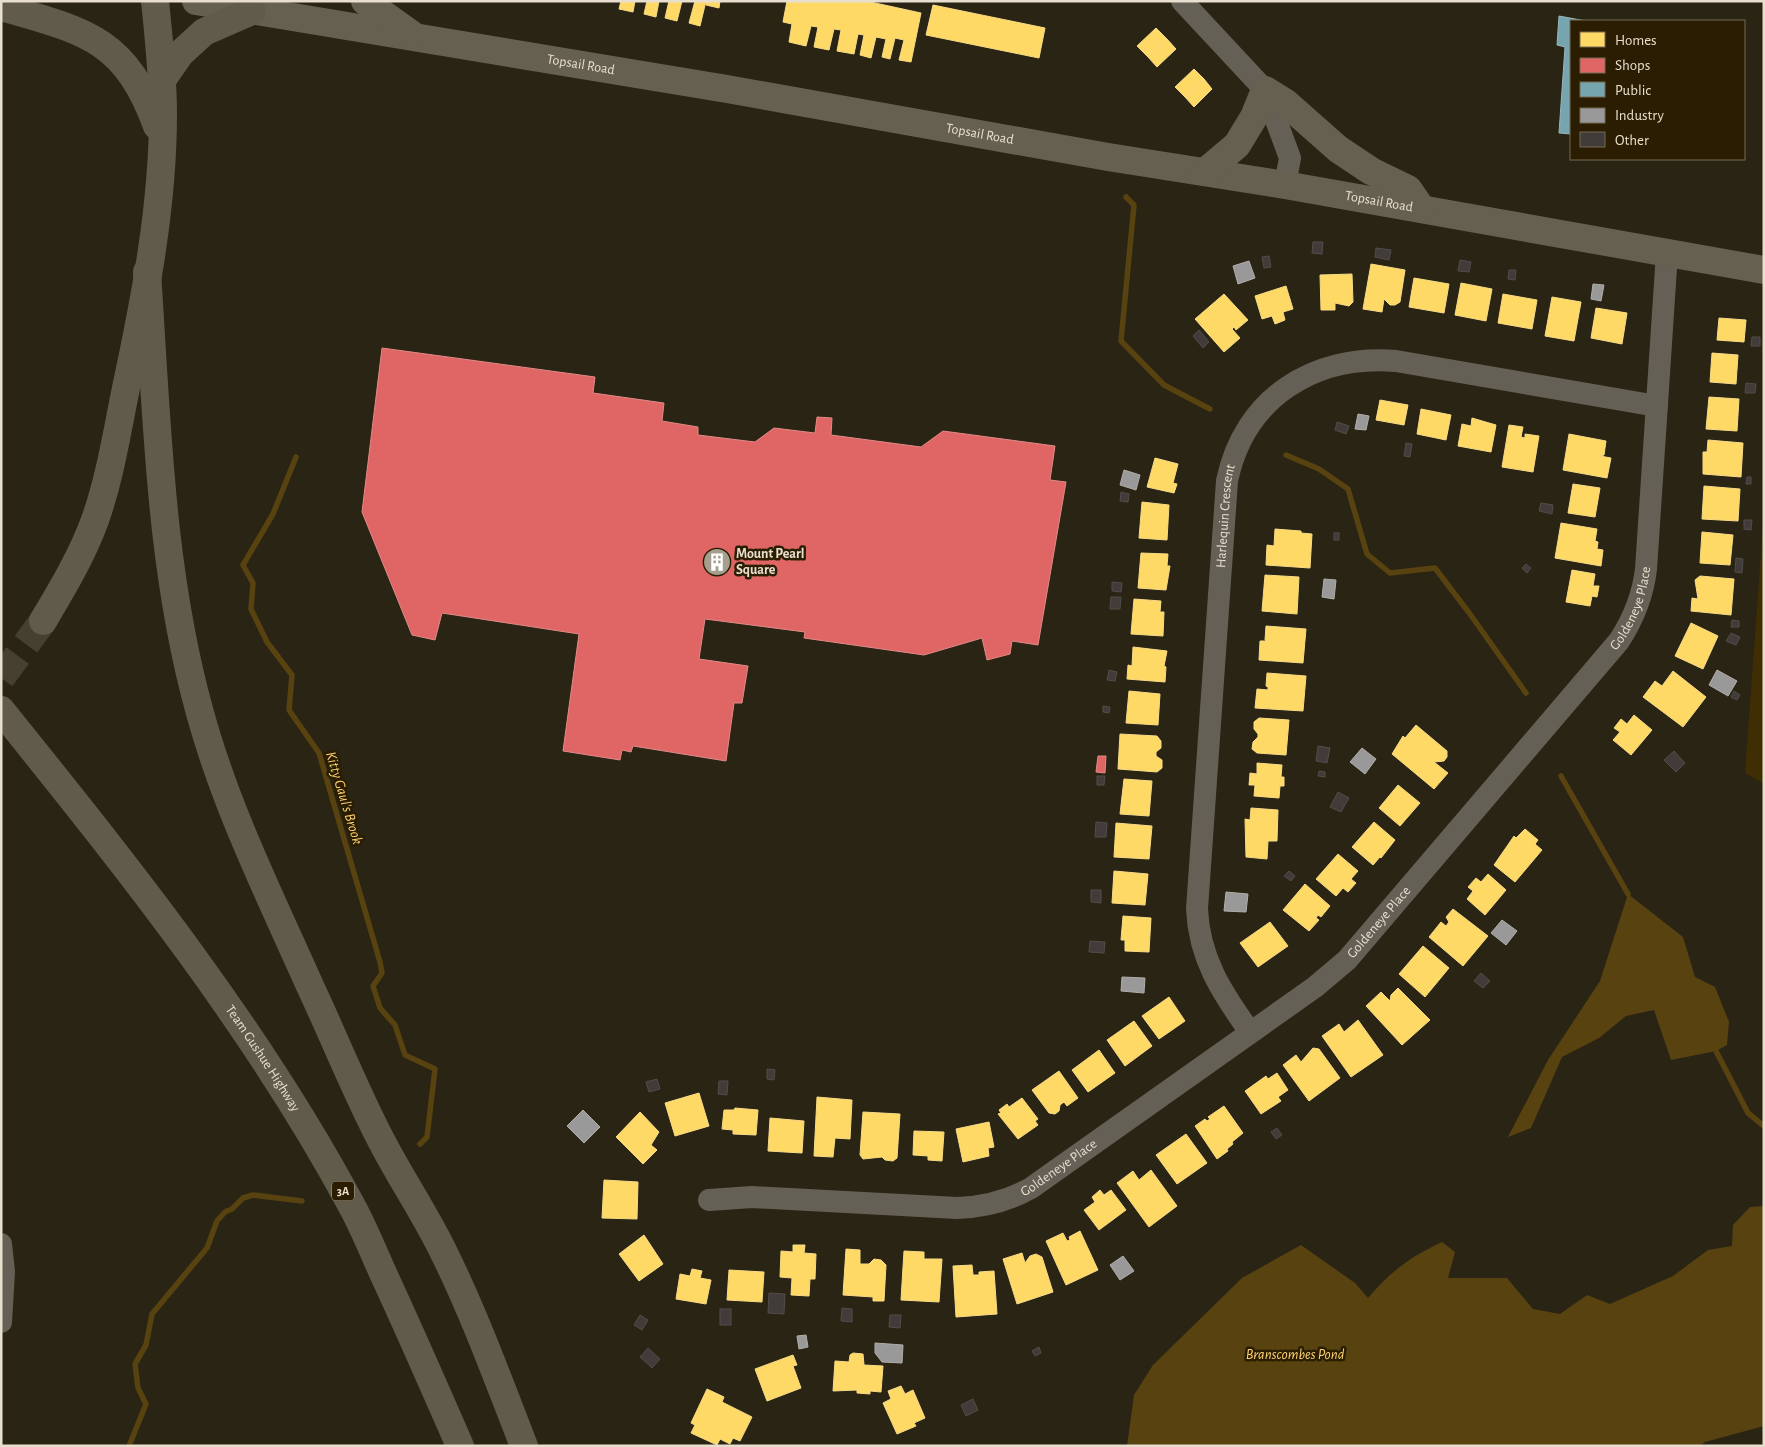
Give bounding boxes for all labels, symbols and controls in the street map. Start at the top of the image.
legend [1570,20,1745,160]
text: Homes [1615,33,1657,48]
street label: Topsail Road [546,52,616,77]
text: Shops [1615,58,1650,73]
text: Public [1615,83,1651,98]
text: Industry [1615,108,1664,123]
street label: Topsail Road [945,121,1015,147]
text: Other [1615,133,1649,148]
street label: Topsail Road [1344,189,1414,215]
street label: Harlequin Crescent [1214,462,1238,568]
building icon: Mount Pearl Square [702,547,732,577]
place label: Mount Pearl Square [736,547,804,577]
street label: Goldeneye Place [1607,566,1653,653]
water label: Kitty Gaul's Brook [323,750,365,846]
street label: Goldeneye Place [1345,884,1413,961]
street label: Team Gushue Highway [223,1003,303,1114]
street label: Goldeneye Place [1018,1137,1100,1199]
road number: 3A [332,1182,354,1200]
water label: Branscombes Pond [1246,1347,1345,1362]

